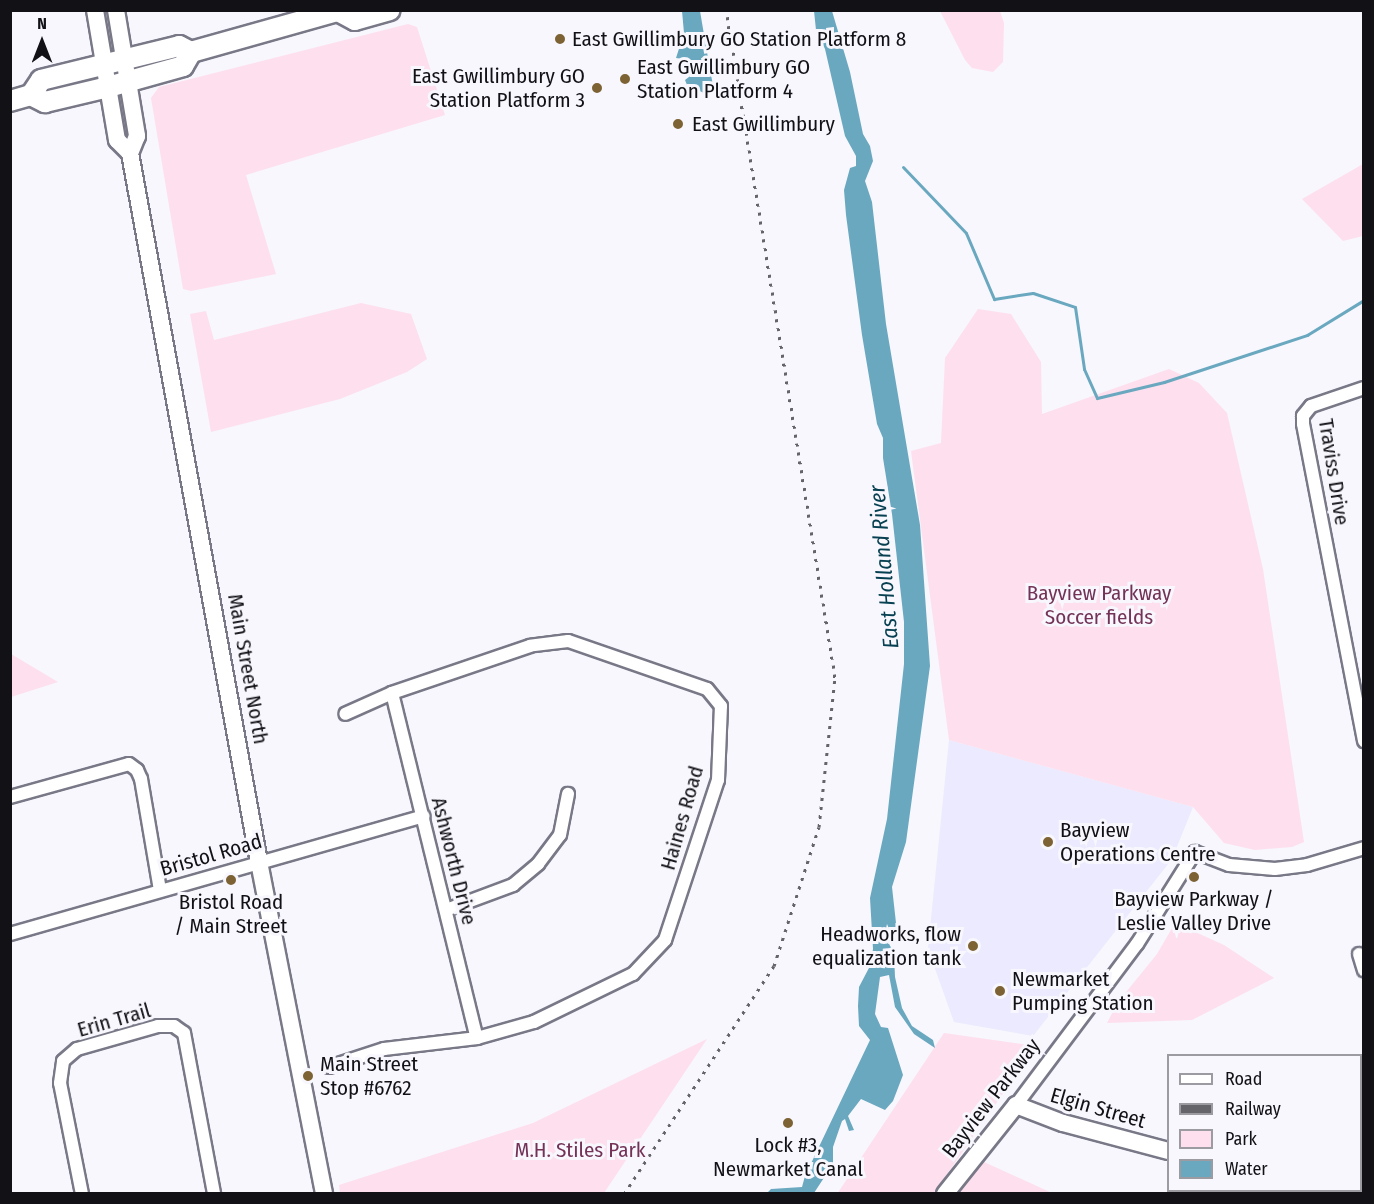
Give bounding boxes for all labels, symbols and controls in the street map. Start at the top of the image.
north arrow [12,12,72,72]
text: N [37,14,47,33]
place label: East Gwillimbury GO Station Platform 8 [572,26,906,52]
marker: East Gwillimbury GO Station Platform 8 [553,32,567,46]
place label: East Gwillimbury GO Station Platform 4 [637,54,810,104]
place label: East Gwillimbury GO Station Platform 3 [412,63,585,113]
marker: East Gwillimbury GO Station Platform 4 [618,72,632,86]
marker: East Gwillimbury GO Station Platform 3 [590,81,604,95]
place label: East Gwillimbury [692,111,835,137]
marker: East Gwillimbury [669,115,687,133]
street label: Traviss Drive [1313,417,1355,527]
water label: East Holland River [864,484,904,650]
park label: Bayview Parkway Soccer fields [1027,580,1171,630]
street label: Main Street North [222,592,274,746]
street label: Haines Road [655,763,709,873]
street label: Ashworth Drive [426,795,482,927]
place label: Bayview Operations Centre [1060,817,1216,867]
street label: Bristol Road [157,828,265,882]
marker: Bayview Operations Centre [1041,835,1055,849]
marker: Bayview Parkway / Leslie Valley Drive [1187,870,1201,884]
marker: Bristol Road / Main Street [224,873,238,887]
place label: Bayview Parkway / Leslie Valley Drive [1114,886,1274,936]
place label: Bristol Road / Main Street [175,889,287,939]
place label: Headworks, flow equalization tank [812,921,961,971]
marker: Headworks, flow equalization tank [966,939,980,953]
place label: Newmarket Pumping Station [1012,966,1154,1016]
marker: Newmarket Pumping Station [993,984,1007,998]
street label: Erin Trail [74,998,154,1042]
street label: Bayview Parkway [937,1033,1045,1163]
place label: Main Street Stop #6762 [320,1051,418,1101]
legend [1167,1054,1362,1192]
text: Road [1225,1068,1262,1090]
marker: Main Street Stop #6762 [301,1069,315,1083]
street label: Elgin Street [1047,1082,1149,1134]
text: Railway [1225,1098,1281,1120]
marker: Lock #3, Newmarket Canal [781,1116,795,1130]
text: Park [1225,1128,1257,1150]
place label: Lock #3, Newmarket Canal [713,1132,863,1182]
park label: M.H. Stiles Park [514,1137,646,1163]
text: Water [1225,1158,1268,1180]

